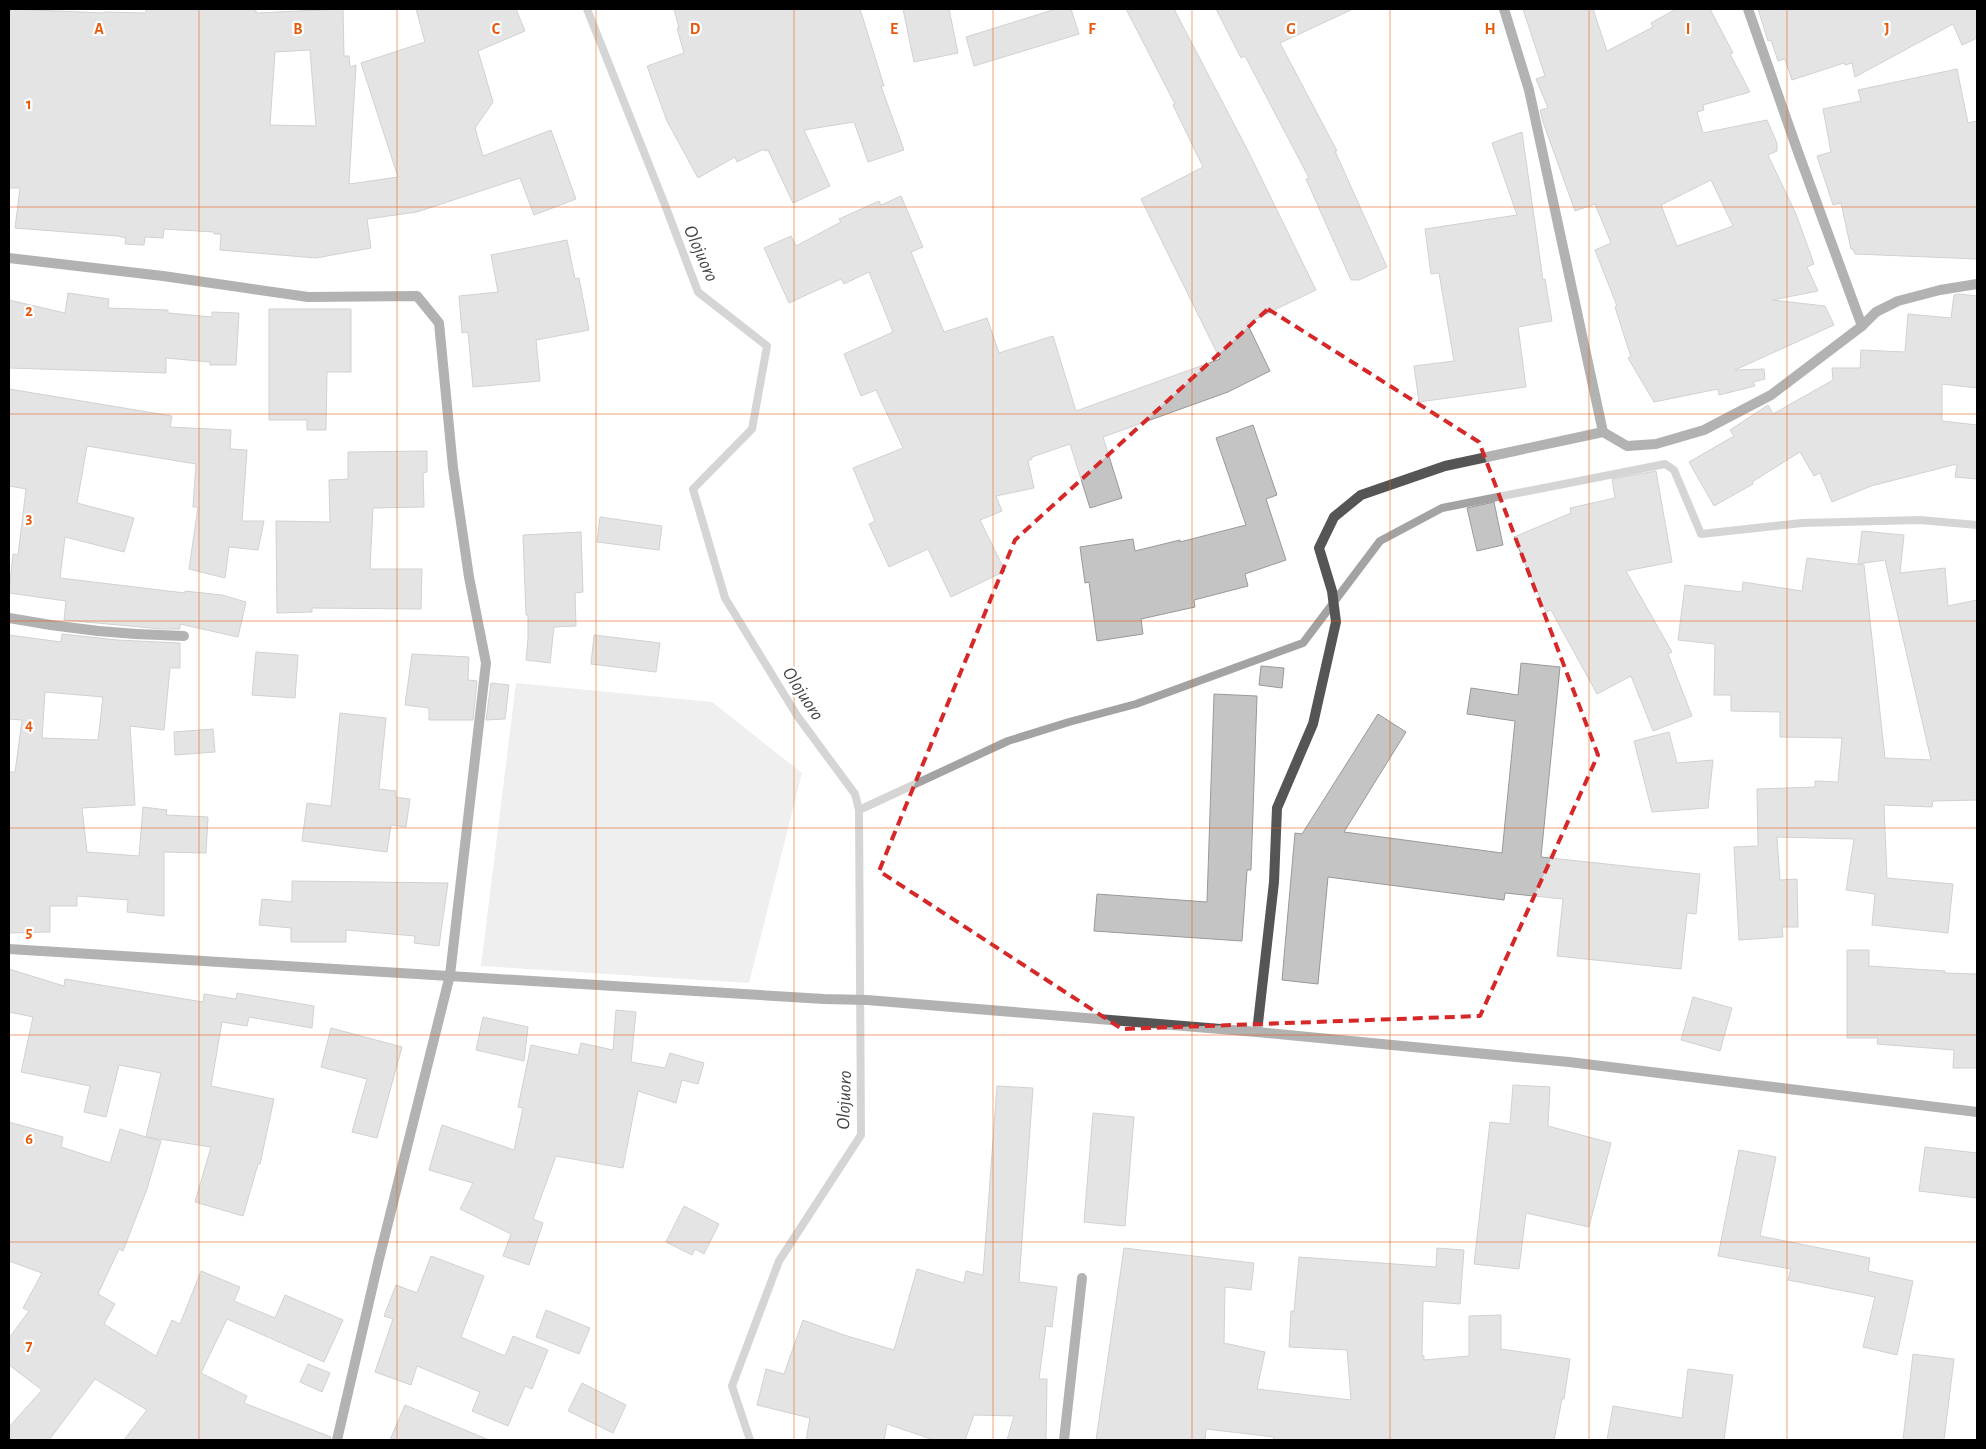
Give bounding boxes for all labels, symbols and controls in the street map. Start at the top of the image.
text: A [94,21,104,37]
text: B [293,21,303,37]
text: C [492,21,501,37]
text: D [690,21,701,37]
text: E [890,21,898,37]
text: F [1088,21,1096,37]
text: G [1286,21,1296,37]
text: H [1484,21,1496,37]
text: I [1686,21,1690,37]
text: J [1884,21,1890,37]
text: 1 [26,96,32,112]
water label: Olojuoro [680,223,721,285]
text: 2 [25,303,33,319]
text: 3 [26,510,33,526]
water label: Olojuoro [779,664,827,724]
text: 4 [25,717,33,733]
text: 5 [26,924,33,940]
water label: Olojuoro [834,1070,855,1130]
text: 6 [25,1131,33,1147]
text: 7 [26,1338,33,1354]

